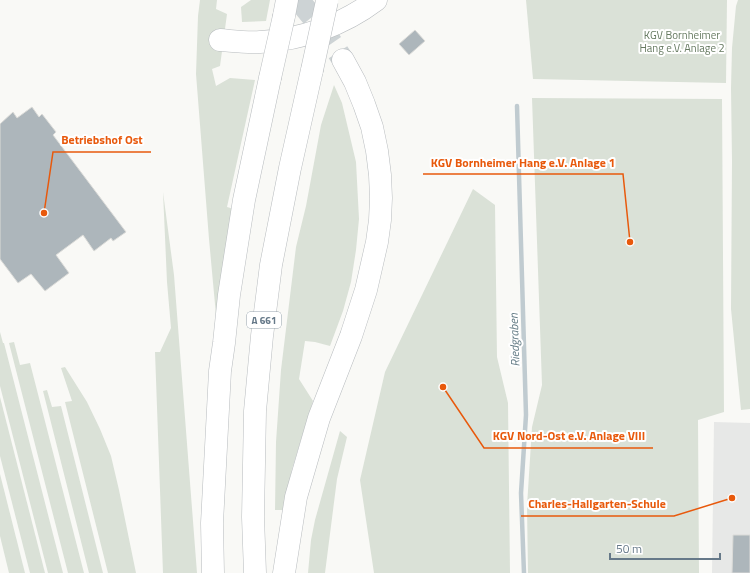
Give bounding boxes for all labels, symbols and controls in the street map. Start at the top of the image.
park label: KGV Bornheimer Hang e.V. Anlage 2 [639,27,725,56]
callout: Betriebshof Ost [53,128,151,152]
text: Betriebshof Ost [61,130,143,149]
callout: KGV Bornheimer Hang e.V. Anlage 1 [423,150,623,174]
text: KGV Bornheimer Hang e.V. Anlage 1 [431,153,615,172]
road number: A 661 [247,312,281,328]
water label: Riedgraben [504,312,524,367]
callout: KGV Nord-Ost e.V. Anlage VIII [484,424,653,448]
text: KGV Nord-Ost e.V. Anlage VIII [493,426,645,445]
callout: Charles-Hallgarten-Schule [521,492,674,516]
text: Charles-Hallgarten-Schule [528,494,666,513]
scale bar [610,535,720,561]
text: 50 m [616,539,642,558]

